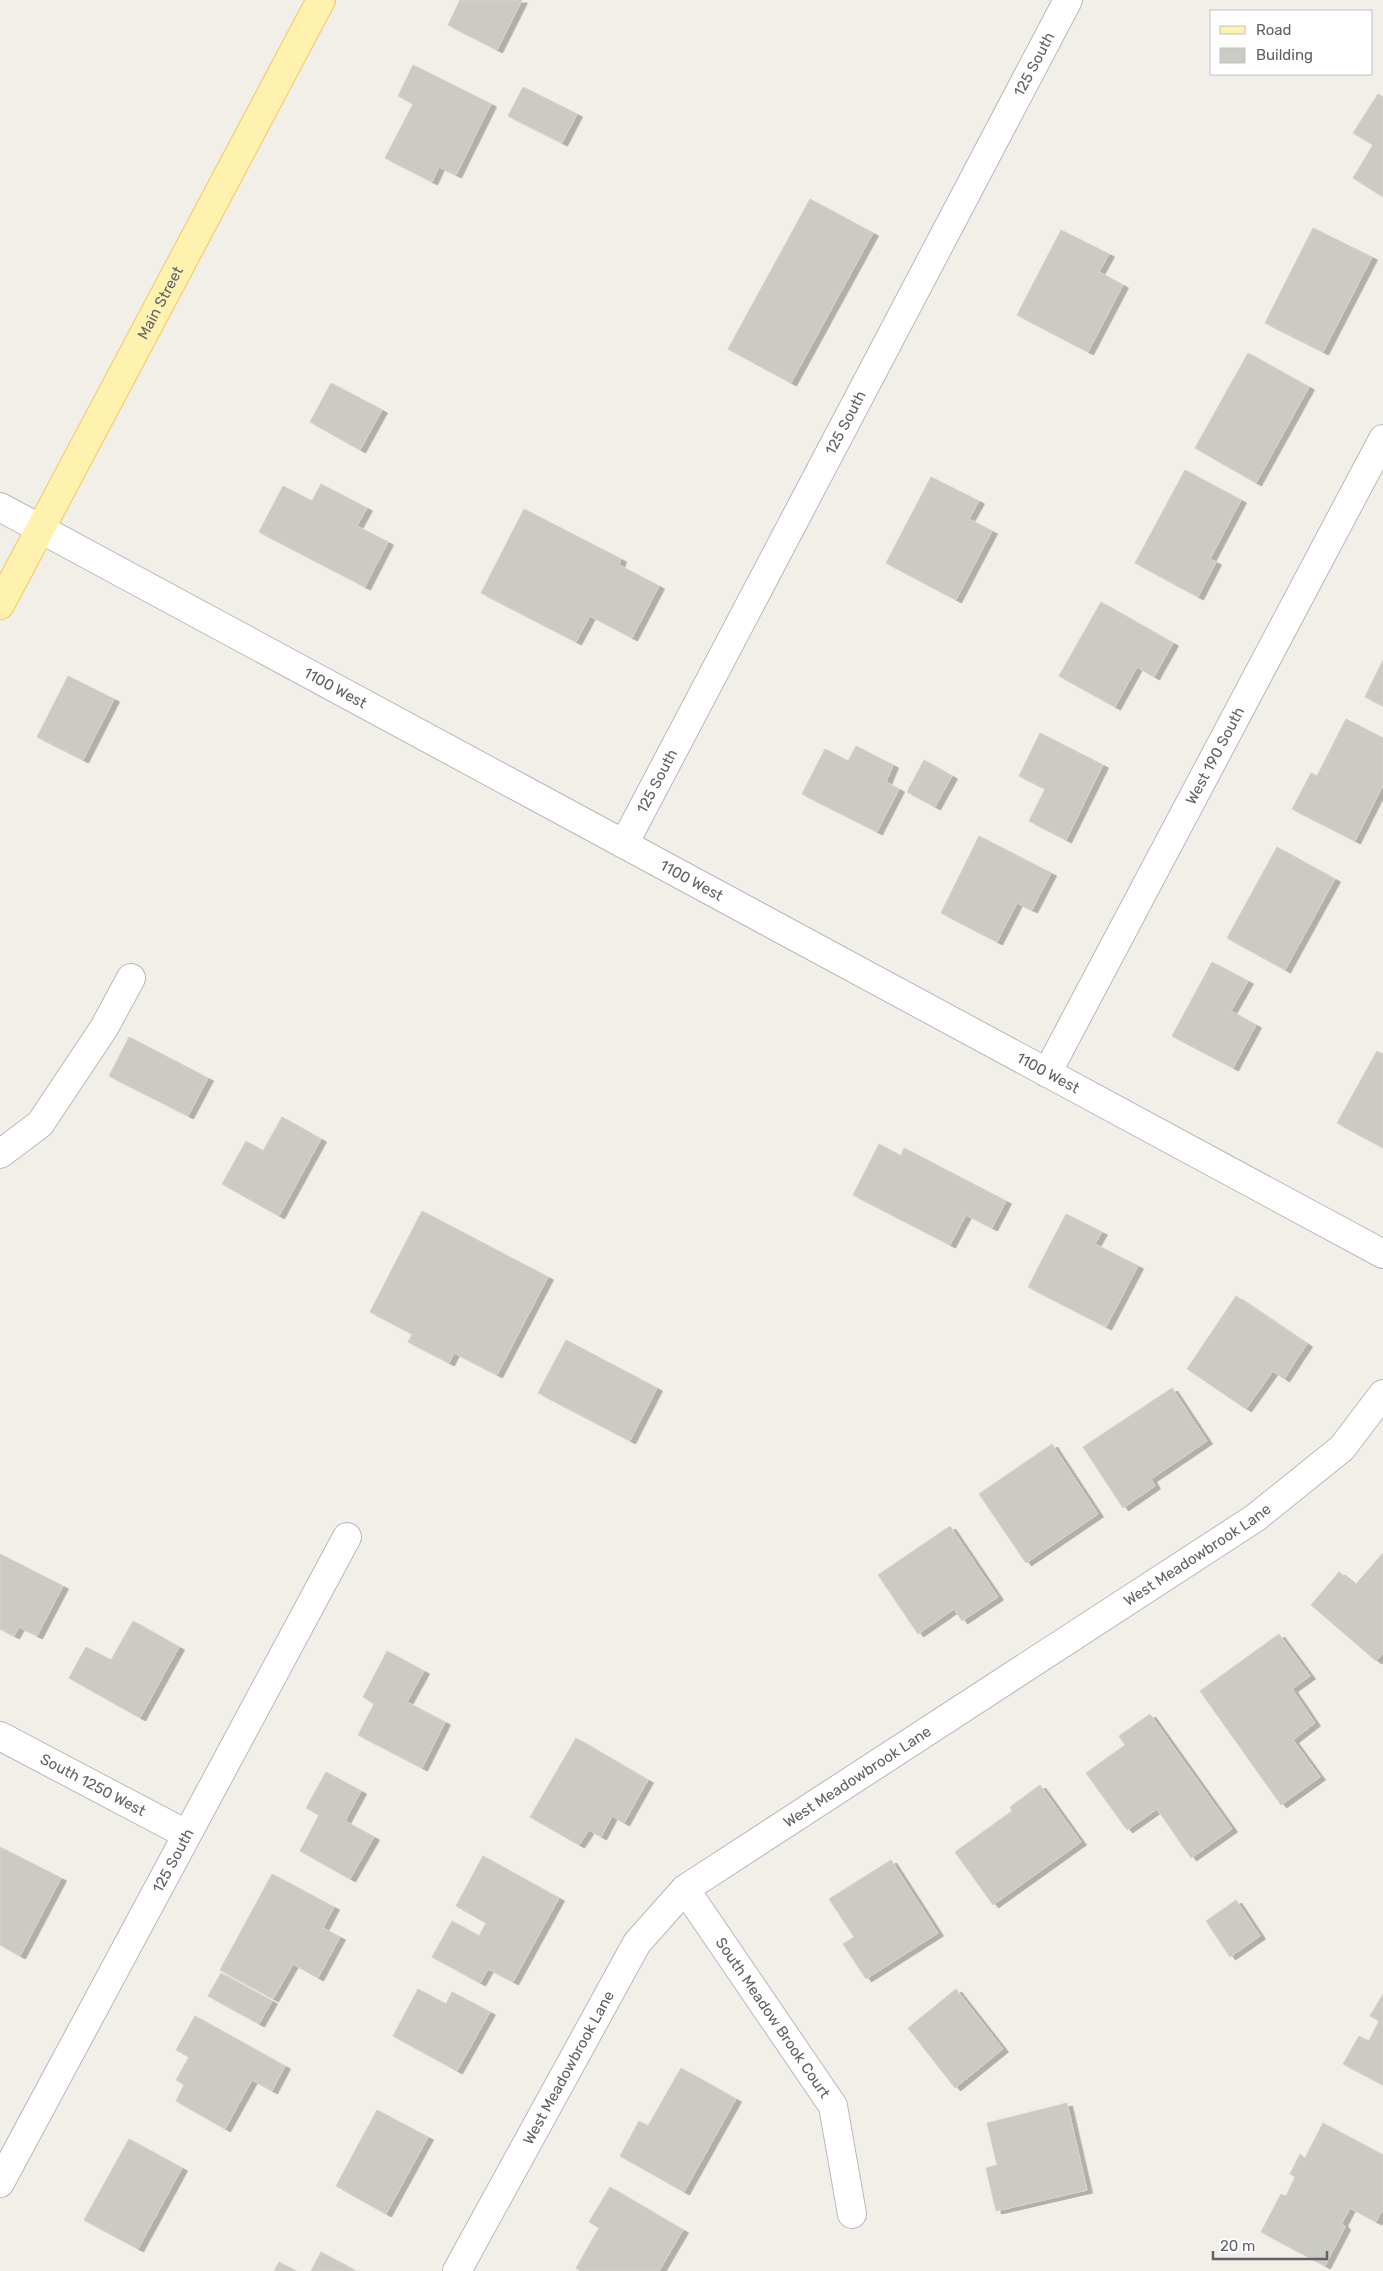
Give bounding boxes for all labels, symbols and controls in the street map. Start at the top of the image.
legend [1210,10,1373,75]
text: Road [1256,21,1292,39]
street label: 125 South [1010,29,1058,99]
text: Building [1256,46,1313,64]
street label: Main Street [134,263,187,342]
street label: 125 South [821,388,870,458]
street label: 1100 West [301,664,370,712]
street label: West 190 South [1182,704,1248,808]
street label: 125 South [633,746,681,816]
street label: 1100 West [657,856,726,905]
street label: 1100 West [1013,1049,1083,1097]
street label: West Meadowbrook Lane [1120,1500,1275,1610]
street label: West Meadowbrook Lane [780,1722,935,1831]
street label: South 1250 West [37,1750,149,1820]
street label: 125 South [149,1826,198,1896]
street label: South Meadow Brook Court [712,1934,834,2102]
street label: West Meadowbrook Lane [519,1988,618,2148]
scale bar [1213,2228,1327,2260]
text: 20 m [1220,2237,1255,2255]

